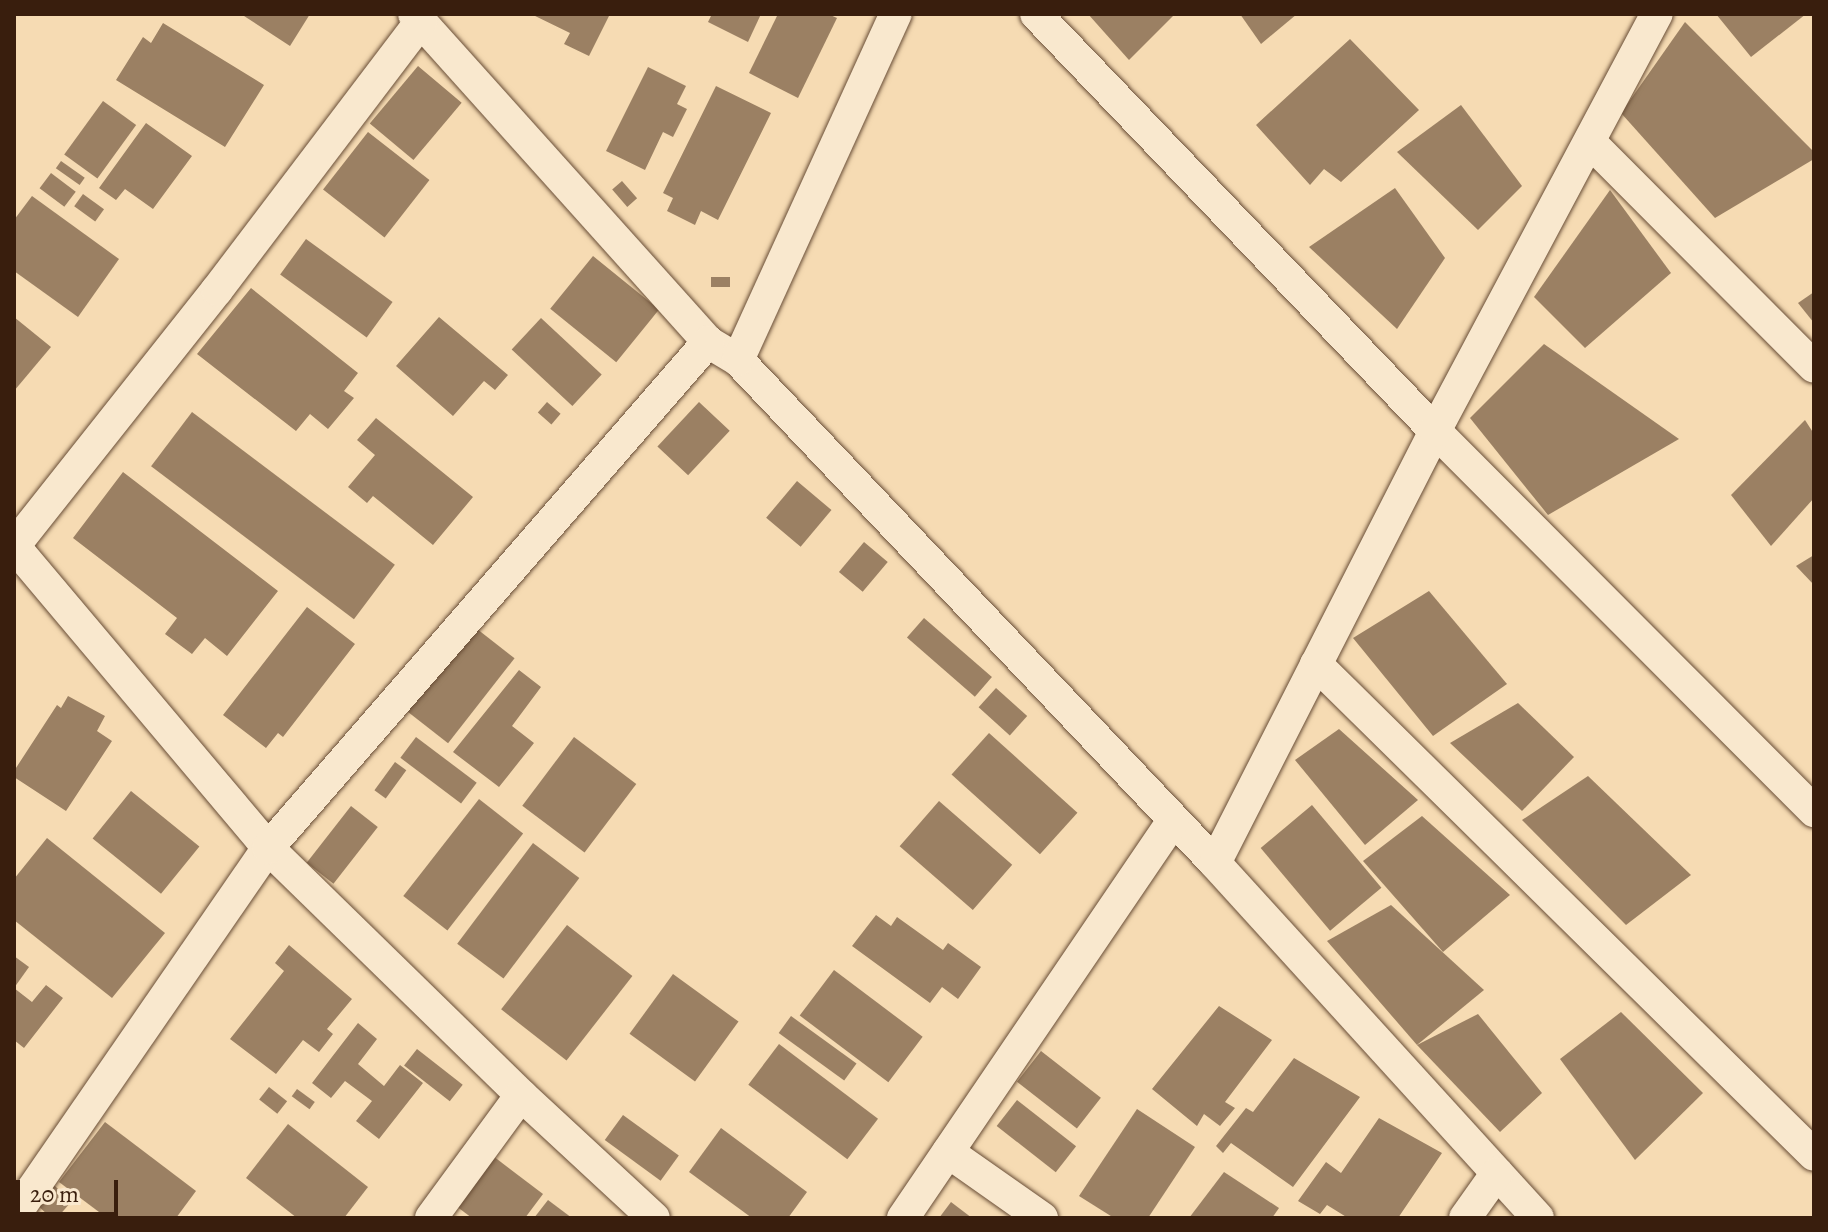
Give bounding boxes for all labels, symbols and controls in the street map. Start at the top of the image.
scale bar [20,1164,122,1214]
text: 20 m [30,1178,79,1210]

